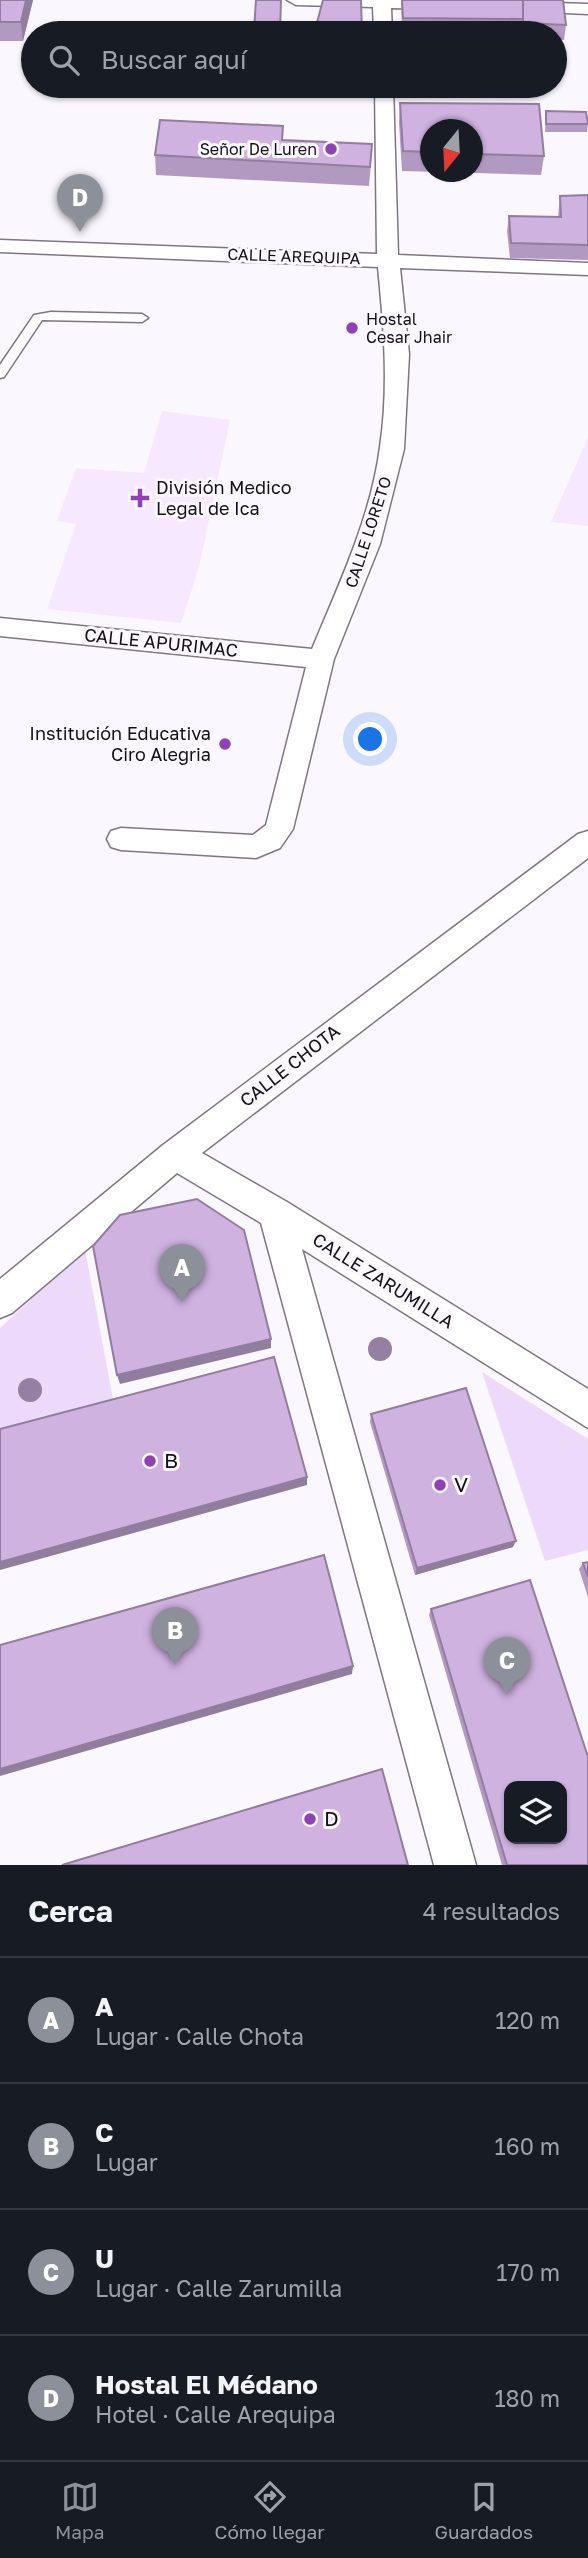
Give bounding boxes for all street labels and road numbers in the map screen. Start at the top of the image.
street label: CALLE AREQUIPA [227,244,361,268]
street label: CALLE LORETO [341,474,395,590]
street label: CALLE APURIMAC [83,623,239,661]
street label: CALLE CHOTA [235,1019,344,1111]
street label: CALLE ZARUMILLA [309,1228,458,1332]

